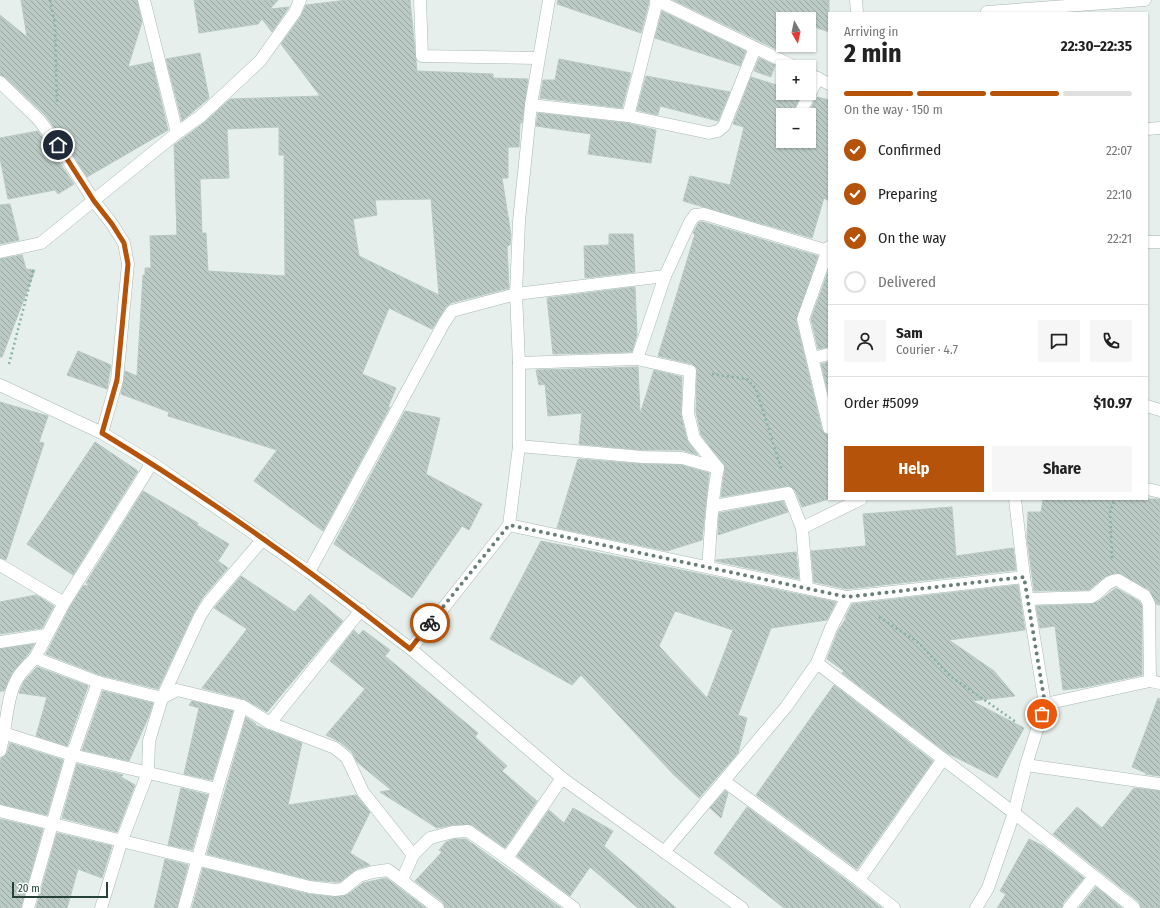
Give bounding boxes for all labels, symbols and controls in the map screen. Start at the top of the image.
north arrow [776,12,816,52]
map controls [776,12,816,148]
text: Arriving in [844,24,898,39]
text: 22:30–22:35 [1061,37,1132,55]
text: 2 min [844,38,902,69]
button: + [776,60,816,100]
text: On the way · 150 m [844,102,943,117]
button: − [776,108,816,148]
pin [41,128,75,162]
icon: home [47,134,69,156]
icon: check [844,139,866,161]
text: Confirmed [878,141,941,159]
text: 22:07 [1106,143,1132,158]
icon: check [844,183,866,205]
text: Preparing [878,185,937,203]
text: 22:10 [1106,187,1132,202]
icon: check [844,227,866,249]
text: On the way [878,229,946,247]
text: 22:21 [1107,231,1132,246]
text: Delivered [878,273,936,291]
button: person [844,320,886,362]
button: chat [1038,320,1080,362]
button: phone [1090,320,1132,362]
text: Sam [896,324,923,342]
text: Courier · 4.7 [896,342,958,357]
text: Order #5099 [844,394,919,412]
text: $10.97 [1093,394,1132,412]
button: Help [844,446,984,492]
button: Share [992,446,1132,492]
courier [410,603,450,643]
icon: bike [419,612,441,634]
pin [1025,697,1059,731]
icon: bag [1031,703,1053,725]
scale bar [12,880,108,899]
text: 20 m [18,882,40,895]

